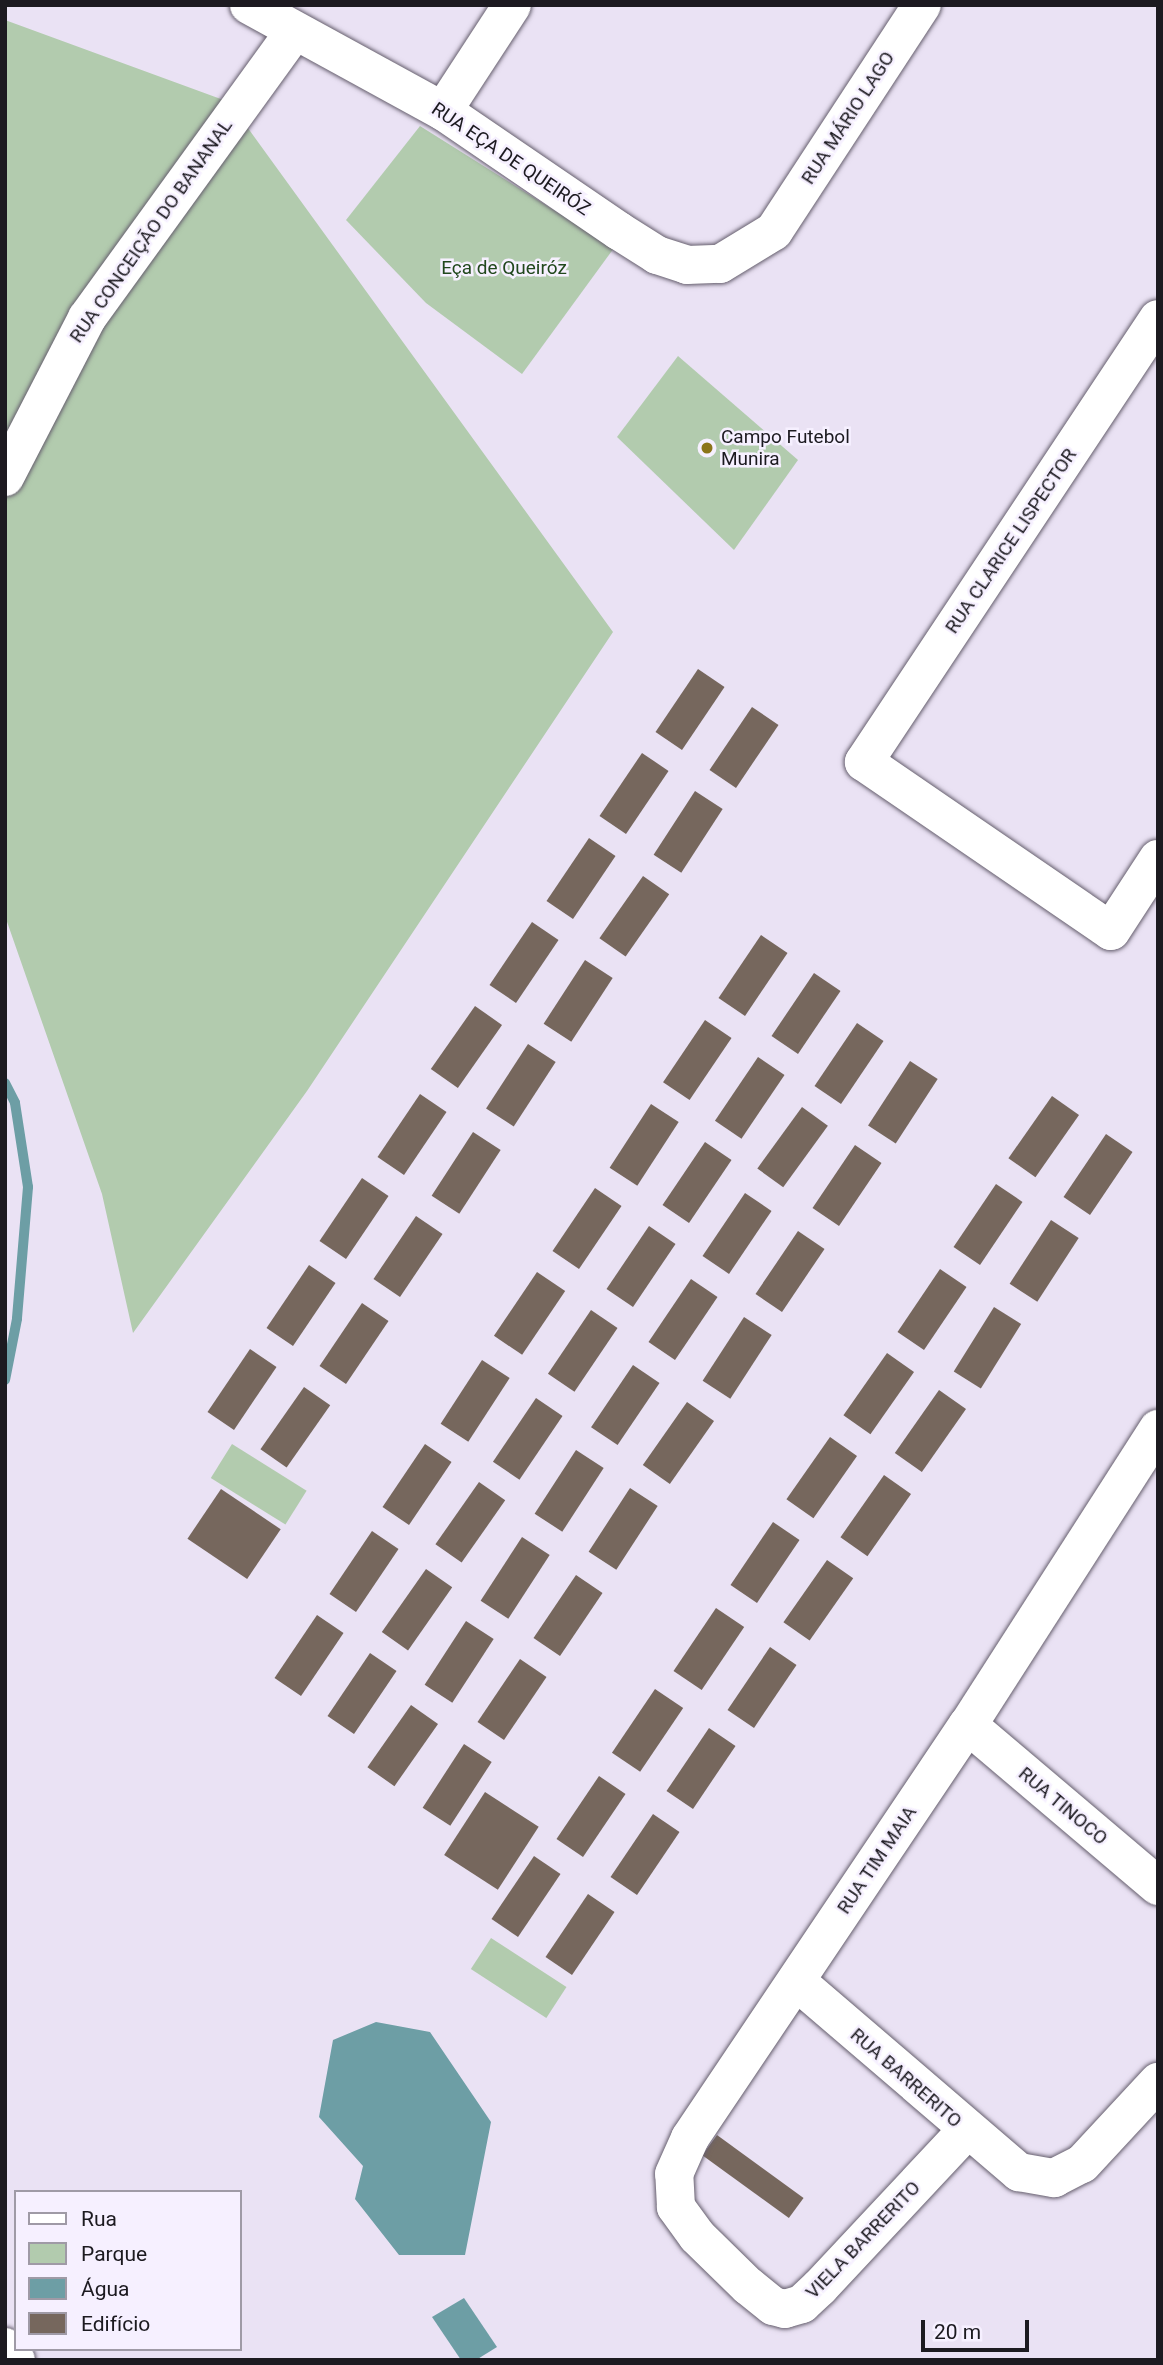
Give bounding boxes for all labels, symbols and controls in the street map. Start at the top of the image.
street label: RUA MÁRIO LAGO [797,47,899,189]
street label: RUA EÇA DE QUEIRÓZ [427,97,595,221]
street label: RUA CONCEIÇÃO DO BANANAL [65,115,237,347]
park label: Eça de Queiróz [441,257,567,279]
place label: Campo Futebol Munira [721,426,850,470]
marker: Campo Futebol Munira [699,440,715,456]
street label: RUA CLARICE LISPECTOR [941,444,1081,638]
street label: RUA TINOCO [1014,1762,1112,1850]
street label: RUA TIM MAIA [832,1802,922,1918]
street label: RUA BARRERITO [846,2023,966,2133]
street label: VIELA BARRERITO [801,2176,925,2304]
legend [14,2190,242,2351]
text: Rua [81,2207,117,2231]
text: Parque [81,2242,147,2266]
text: Água [81,2277,130,2301]
scale bar [925,2306,1034,2350]
text: Edifício [81,2312,150,2336]
text: 20 m [934,2320,981,2344]

